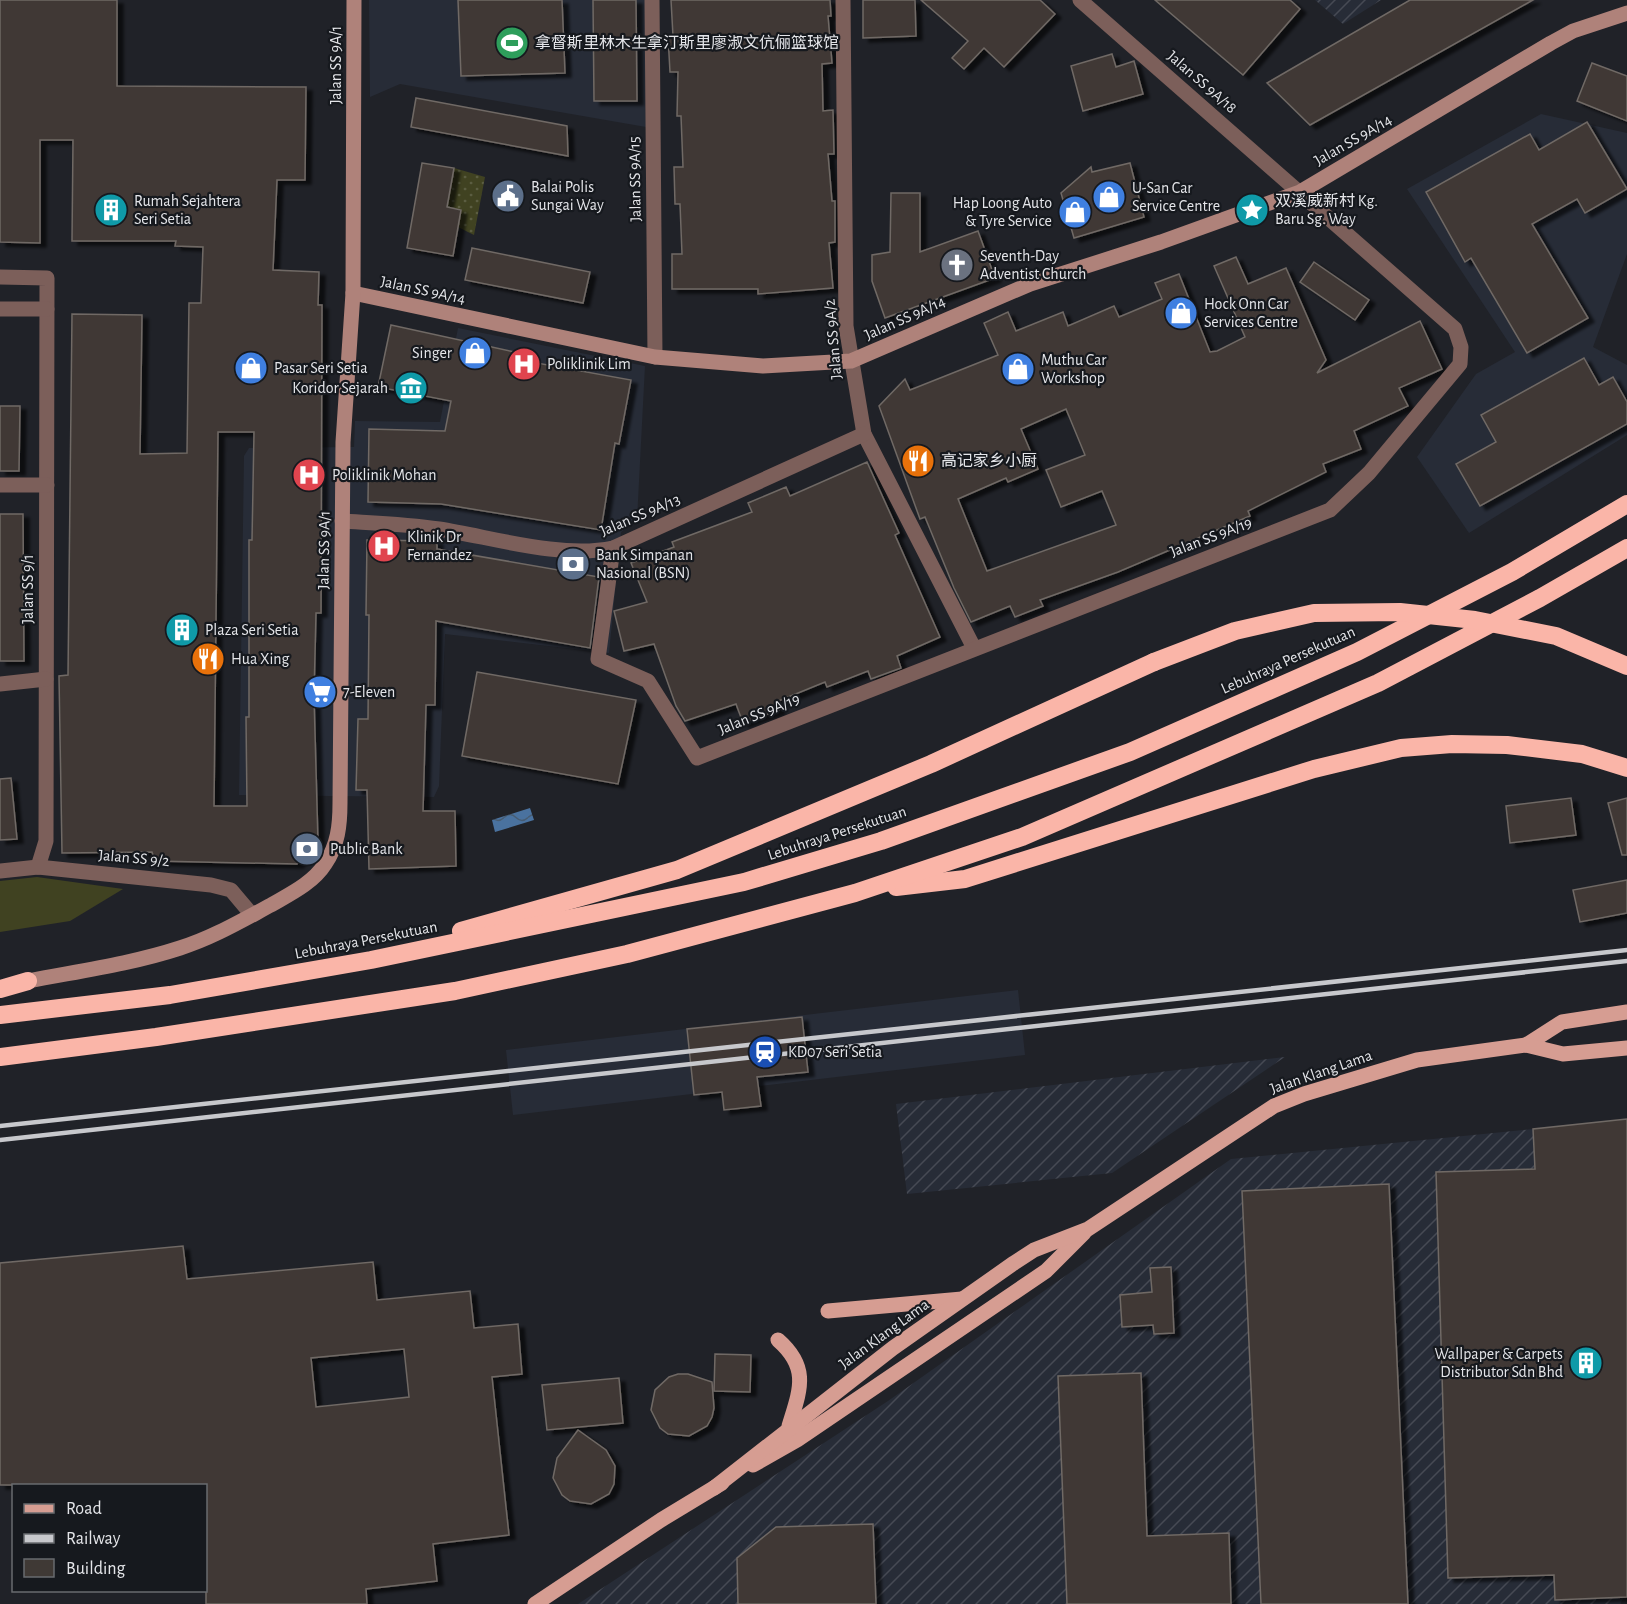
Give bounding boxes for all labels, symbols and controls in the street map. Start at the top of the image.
sports icon: 拿督斯里林木生拿汀斯里廖淑文伉俪篮球馆 [494,25,530,61]
street label: Jalan SS 9A/1 [328,26,344,104]
place label: 拿督斯里林木生拿汀斯里廖淑文伉俪篮球馆 [535,34,839,51]
street label: Jalan SS 9A/18 [1164,48,1240,116]
street label: Jalan SS 9A/14 [1312,111,1395,169]
street label: Jalan SS 9A/15 [626,136,644,222]
public building icon: Balai Polis Sungai Way [490,178,526,214]
place label: Balai Polis Sungai Way [531,179,604,214]
shop icon: U-San Car Service Centre [1091,179,1127,215]
place label: U-San Car Service Centre [1132,180,1220,214]
building icon: Rumah Sejahtera Seri Setia [93,192,129,228]
place icon: 双溪威新村 Kg. Baru Sg. Way [1234,192,1270,228]
place label: 双溪威新村 Kg. Baru Sg. Way [1275,192,1378,228]
place label: Rumah Sejahtera Seri Setia [134,193,241,227]
shop icon: Hap Loong Auto & Tyre Service [1057,194,1093,230]
place label: Hap Loong Auto & Tyre Service [953,195,1052,230]
church icon: Seventh-Day Adventist Church [939,247,975,283]
place label: Seventh-Day Adventist Church [980,248,1086,282]
street label: Jalan SS 9A/14 [379,273,467,307]
street label: Jalan SS 9A/14 [862,293,948,343]
shop icon: Hock Onn Car Services Centre [1163,295,1199,331]
place label: Hock Onn Car Services Centre [1204,296,1298,330]
street label: Jalan SS 9A/2 [822,298,844,380]
shop icon: Singer [457,335,493,371]
place label: Singer [412,345,453,361]
hospital icon: Poliklinik Lim [506,346,542,382]
shop icon: Pasar Seri Setia [233,350,269,386]
shop icon: Muthu Car Workshop [1000,351,1036,387]
place label: Muthu Car Workshop [1041,352,1107,386]
place label: Poliklinik Lim [547,356,631,372]
place label: Pasar Seri Setia [274,360,368,376]
museum icon: Koridor Sejarah [393,370,429,406]
place label: Koridor Sejarah [292,380,388,397]
restaurant icon: 高记家乡小厨 [900,443,936,479]
place label: 高记家乡小厨 [941,452,1037,469]
hospital icon: Poliklinik Mohan [291,457,327,493]
place label: Poliklinik Mohan [332,467,436,483]
street label: Jalan SS 9A/13 [598,491,682,539]
street label: Jalan SS 9A/1 [315,510,333,590]
street label: Jalan SS 9A/19 [1168,514,1254,560]
hospital icon: Klinik Dr Fernandez [366,528,402,564]
place label: Klinik Dr Fernandez [407,529,472,563]
bank icon: Bank Simpanan Nasional (BSN) [555,546,591,582]
place label: Bank Simpanan Nasional (BSN) [596,547,693,581]
street label: Jalan SS 9/1 [20,554,36,624]
building icon: Plaza Seri Setia [164,612,200,648]
place label: Plaza Seri Setia [205,622,299,638]
street label: Lebuhraya Persekutuan [1219,623,1358,698]
restaurant icon: Hua Xing [190,641,226,677]
place label: Hua Xing [231,651,290,667]
supermarket icon: 7-Eleven [302,674,338,710]
place label: 7-Eleven [343,684,395,700]
street label: Jalan SS 9A/19 [716,690,802,738]
street label: Lebuhraya Persekutuan [766,803,909,864]
bank icon: Public Bank [289,831,325,867]
place label: Public Bank [330,841,403,857]
street label: Jalan SS 9/2 [98,847,170,869]
street label: Lebuhraya Persekutuan [293,918,439,963]
station icon: KD07 Seri Setia [747,1034,783,1070]
place label: KD07 Seri Setia [788,1044,882,1060]
street label: Jalan Klang Lama [1268,1047,1374,1097]
street label: Jalan Klang Lama [836,1296,932,1372]
building icon: Wallpaper & Carpets Distributor Sdn Bhd [1568,1345,1604,1381]
place label: Wallpaper & Carpets Distributor Sdn Bhd [1434,1346,1563,1380]
legend [12,1484,207,1592]
text: Road [66,1500,102,1518]
text: Railway [66,1530,121,1548]
text: Building [66,1560,126,1578]

